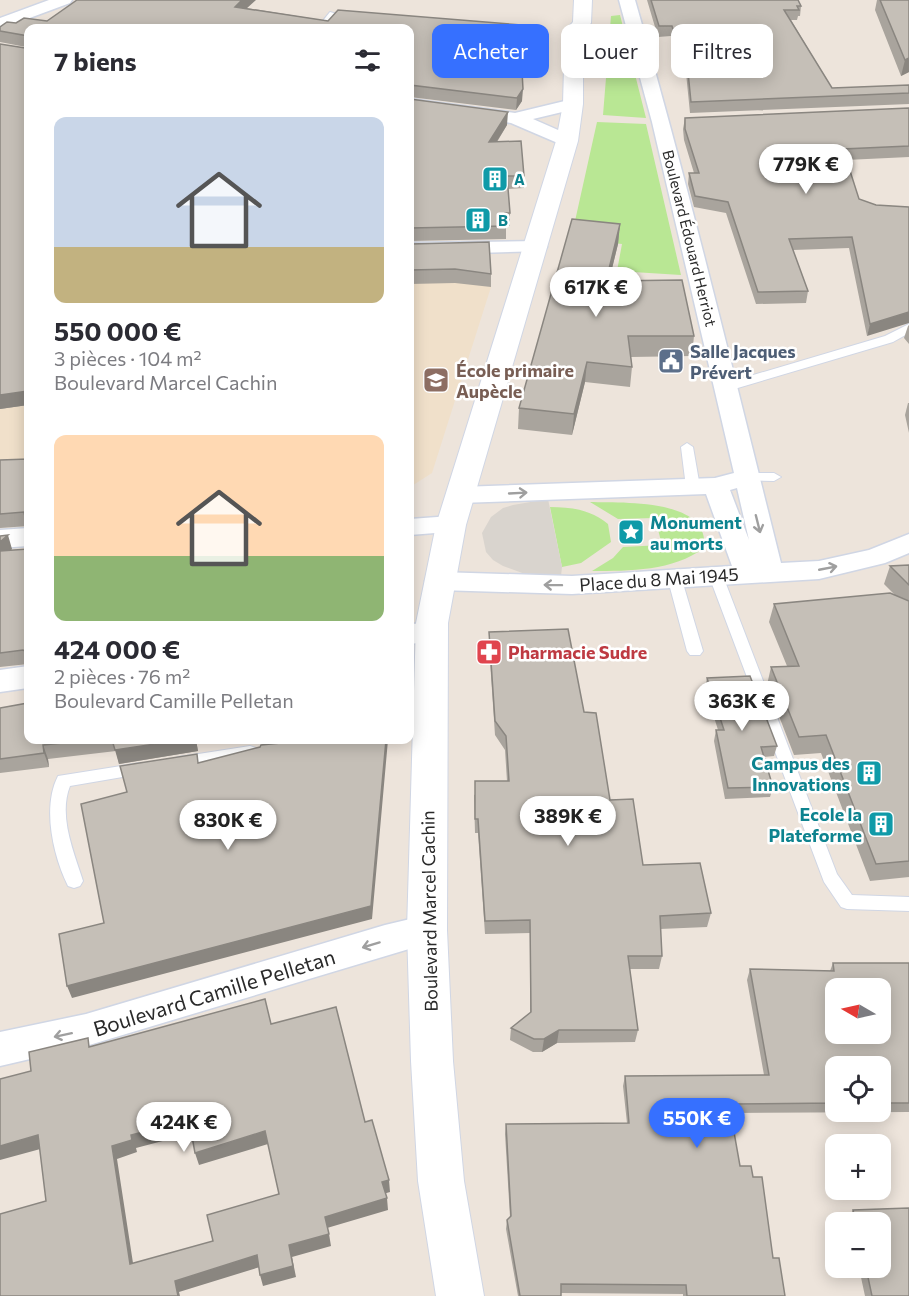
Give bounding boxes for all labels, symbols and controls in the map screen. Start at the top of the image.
chip: Acheter [432,24,549,78]
chip: Louer [561,24,659,78]
chip: Filtres [671,24,773,78]
icon: filters [351,44,384,77]
text: 7 biens [54,45,137,76]
pin: 779K € [757,144,855,195]
street label: Boulevard Édouard Herriot [659,148,722,328]
text: 779K € [773,151,839,175]
icon: home [165,156,273,264]
building icon: A [480,164,510,194]
place label: A [514,170,525,188]
building icon: B [463,205,493,235]
place label: B [498,211,508,229]
pin: 617K € [547,267,645,318]
text: 617K € [564,274,628,298]
text: 550 000 € [54,315,182,346]
place label: Salle Jacques Prévert [690,340,796,383]
text: 3 pièces · 104 m² [54,346,202,370]
public building icon: Salle Jacques Prévert [656,346,686,376]
place label: École primaire Aupècle [456,359,574,402]
school or university icon: École primaire Aupècle [421,365,451,395]
text: Boulevard Marcel Cachin [54,370,277,394]
icon: home [165,474,273,582]
one-way arrow [508,487,528,498]
place label: Monument au morts [650,511,742,554]
one-way arrow [753,514,764,534]
place icon: Monument au morts [616,517,646,547]
street label: Place du 8 Mai 1945 [579,562,739,596]
one-way arrow [817,562,837,573]
one-way arrow [543,580,563,591]
text: 424 000 € [54,633,180,664]
pharmacy icon: Pharmacie Sudre [474,637,504,667]
place label: Pharmacie Sudre [508,641,647,663]
text: 2 pièces · 76 m² [54,664,190,688]
pin: 363K € [693,681,791,732]
text: Boulevard Camille Pelletan [54,688,294,712]
text: 363K € [708,688,776,712]
place label: Campus des Innovations [751,752,850,795]
building icon: Campus des Innovations [854,758,884,788]
pin: 389K € [519,796,617,847]
pin: 830K € [179,800,277,851]
text: 389K € [534,803,602,827]
place label: Ecole la Plateforme [769,803,862,846]
text: 830K € [193,807,263,831]
building icon: Ecole la Plateforme [866,809,896,839]
street label: Boulevard Marcel Cachin [416,810,442,1012]
one-way arrow [362,940,381,951]
street label: Boulevard Camille Pelletan [90,943,338,1041]
north arrow [825,978,891,1044]
map controls [825,978,891,1278]
one-way arrow [54,1030,73,1041]
button: locate [825,1056,891,1122]
pin: 550K € [648,1098,746,1149]
pin: 424K € [135,1102,233,1153]
text: 550K € [663,1105,731,1129]
text: 424K € [150,1109,218,1133]
button: + [825,1134,891,1200]
button: − [825,1212,891,1278]

